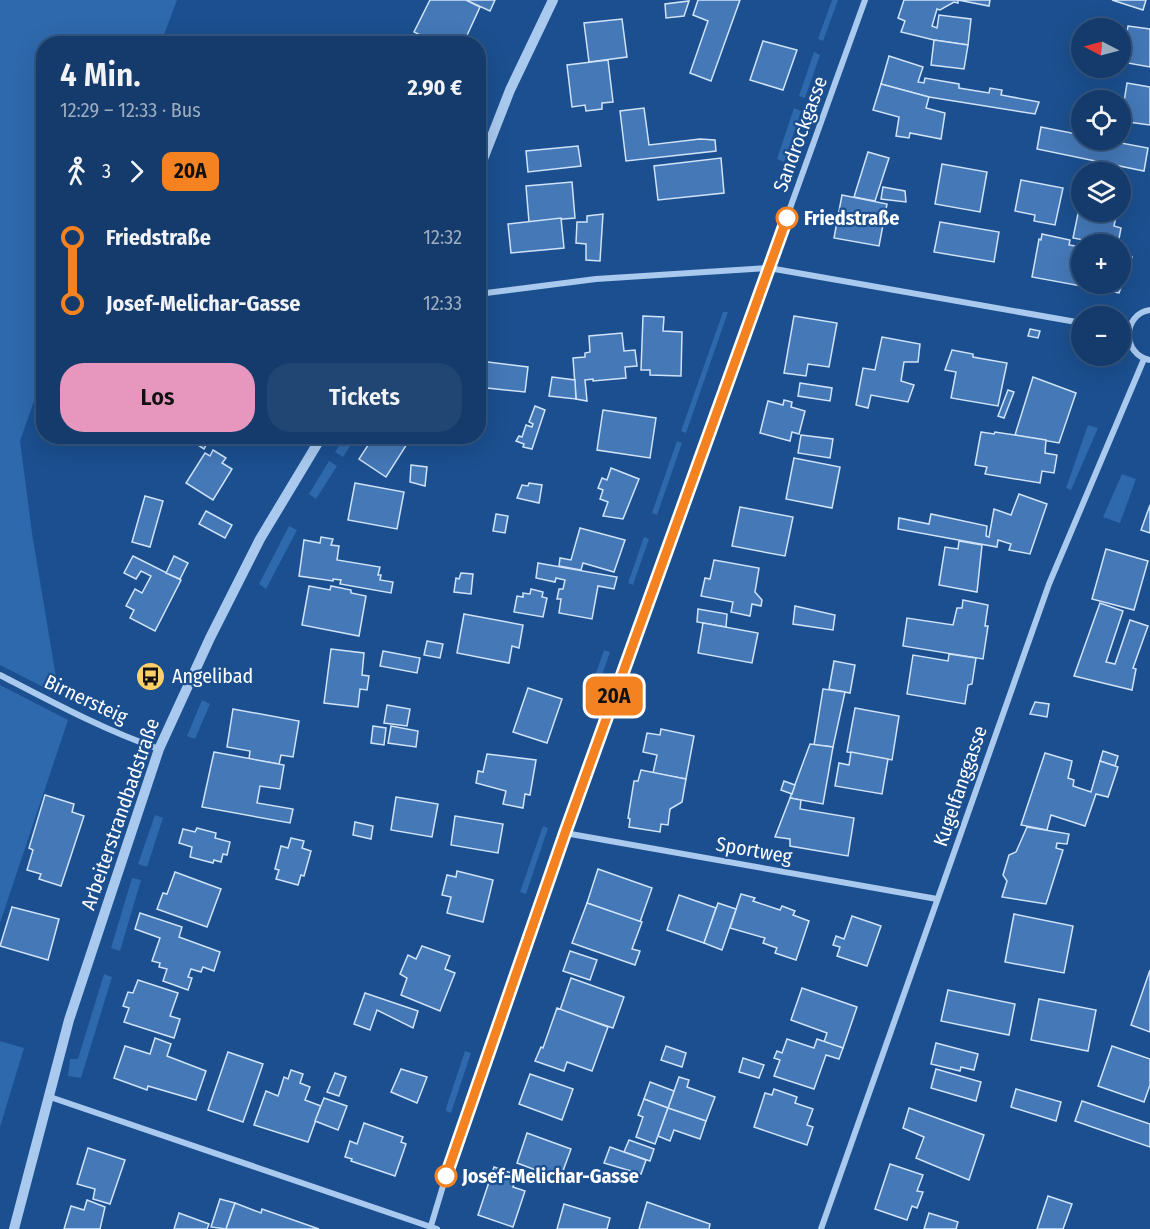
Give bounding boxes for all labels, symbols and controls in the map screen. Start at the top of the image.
north arrow [1071,18,1131,78]
map controls [1071,18,1131,366]
text: 4 Min. [60,55,141,95]
street label: Sandrockgasse [768,73,832,195]
text: 2.90 € [408,74,462,101]
button: locate [1071,90,1131,150]
text: 12:29 – 12:33 · Bus [60,98,201,122]
icon: walk [60,155,93,188]
icon: forward [120,155,153,188]
text: 20A [174,158,207,184]
text: 3 [102,159,111,183]
button: layers [1071,162,1131,222]
place label: Friedstraße [804,206,899,230]
marker: Friedstraße [776,207,798,229]
text: Friedstraße [106,224,211,251]
text: 12:32 [423,225,462,249]
button: + [1071,234,1131,294]
text: Josef-Melichar-Gasse [106,290,300,317]
text: 12:33 [423,291,462,315]
button: − [1071,306,1131,366]
button: Los [60,363,255,432]
button: Tickets [267,363,462,432]
bus stop icon: Angelibad [135,660,167,692]
place label: Angelibad [172,664,253,688]
street label: Birnersteig [41,669,132,729]
line badge: 20A [580,676,648,716]
text: 20A [598,683,630,709]
street label: Arbeiterstrandbadstraße [76,715,164,913]
street label: Kugelfanggasse [928,723,992,849]
street label: Sportweg [714,831,795,869]
place label: Josef-Melichar-Gasse [461,1164,639,1188]
marker: Josef-Melichar-Gasse [435,1165,457,1187]

